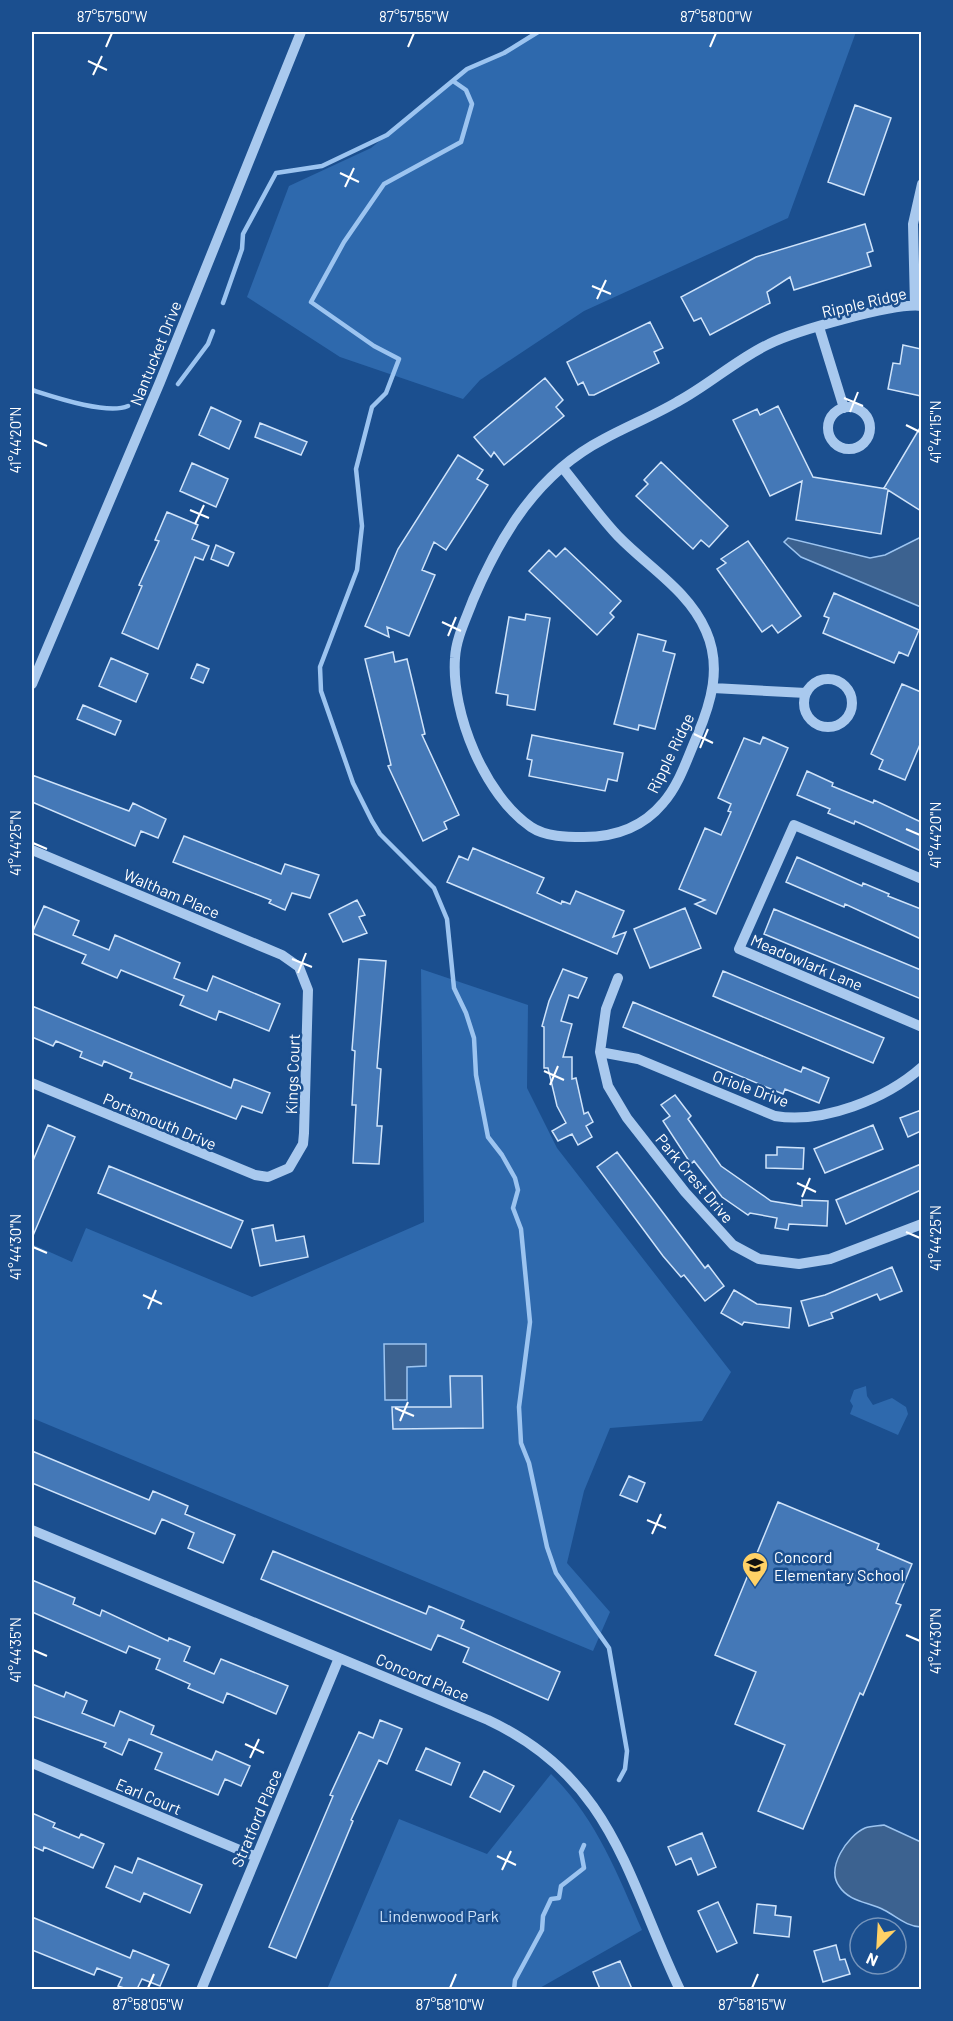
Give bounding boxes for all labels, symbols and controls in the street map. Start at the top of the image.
text: 87°57'50"W [77,7,147,25]
text: 87°57'55"W [379,7,449,25]
text: 87°58'00"W [680,7,752,25]
street label: Ripple Ridge [820,283,908,321]
street label: Nantucket Drive [125,298,185,408]
text: 41°44'15"N [926,400,944,464]
text: 41°44'20"N [6,407,24,473]
street label: Ripple Ridge [642,710,698,796]
text: 41°44'20"N [926,802,944,868]
text: 41°44'25"N [6,810,24,876]
street label: Waltham Place [121,864,223,922]
street label: Meadowlark Lane [748,930,866,994]
street label: Kings Court [281,1033,303,1115]
street label: Oriole Drive [710,1065,792,1111]
street label: Portsmouth Drive [101,1089,219,1153]
street label: Park Crest Drive [652,1129,738,1227]
text: 41°44'25"N [926,1205,944,1271]
text: 41°44'30"N [6,1214,24,1280]
place label: Concord Elementary School [774,1547,904,1584]
school or university icon: Concord Elementary School [740,1550,770,1588]
text: 41°44'30"N [926,1608,944,1674]
text: 41°44'35"N [6,1617,24,1683]
street label: Concord Place [373,1649,473,1705]
street label: Stratford Place [227,1766,285,1870]
street label: Earl Court [113,1774,185,1818]
park label: Lindenwood Park [379,1906,499,1925]
north arrow [848,1916,908,1976]
text: N [863,1949,880,1971]
text: 87°58'05"W [112,1995,184,2013]
text: 87°58'10"W [416,1995,484,2013]
text: 87°58'15"W [718,1995,786,2013]

